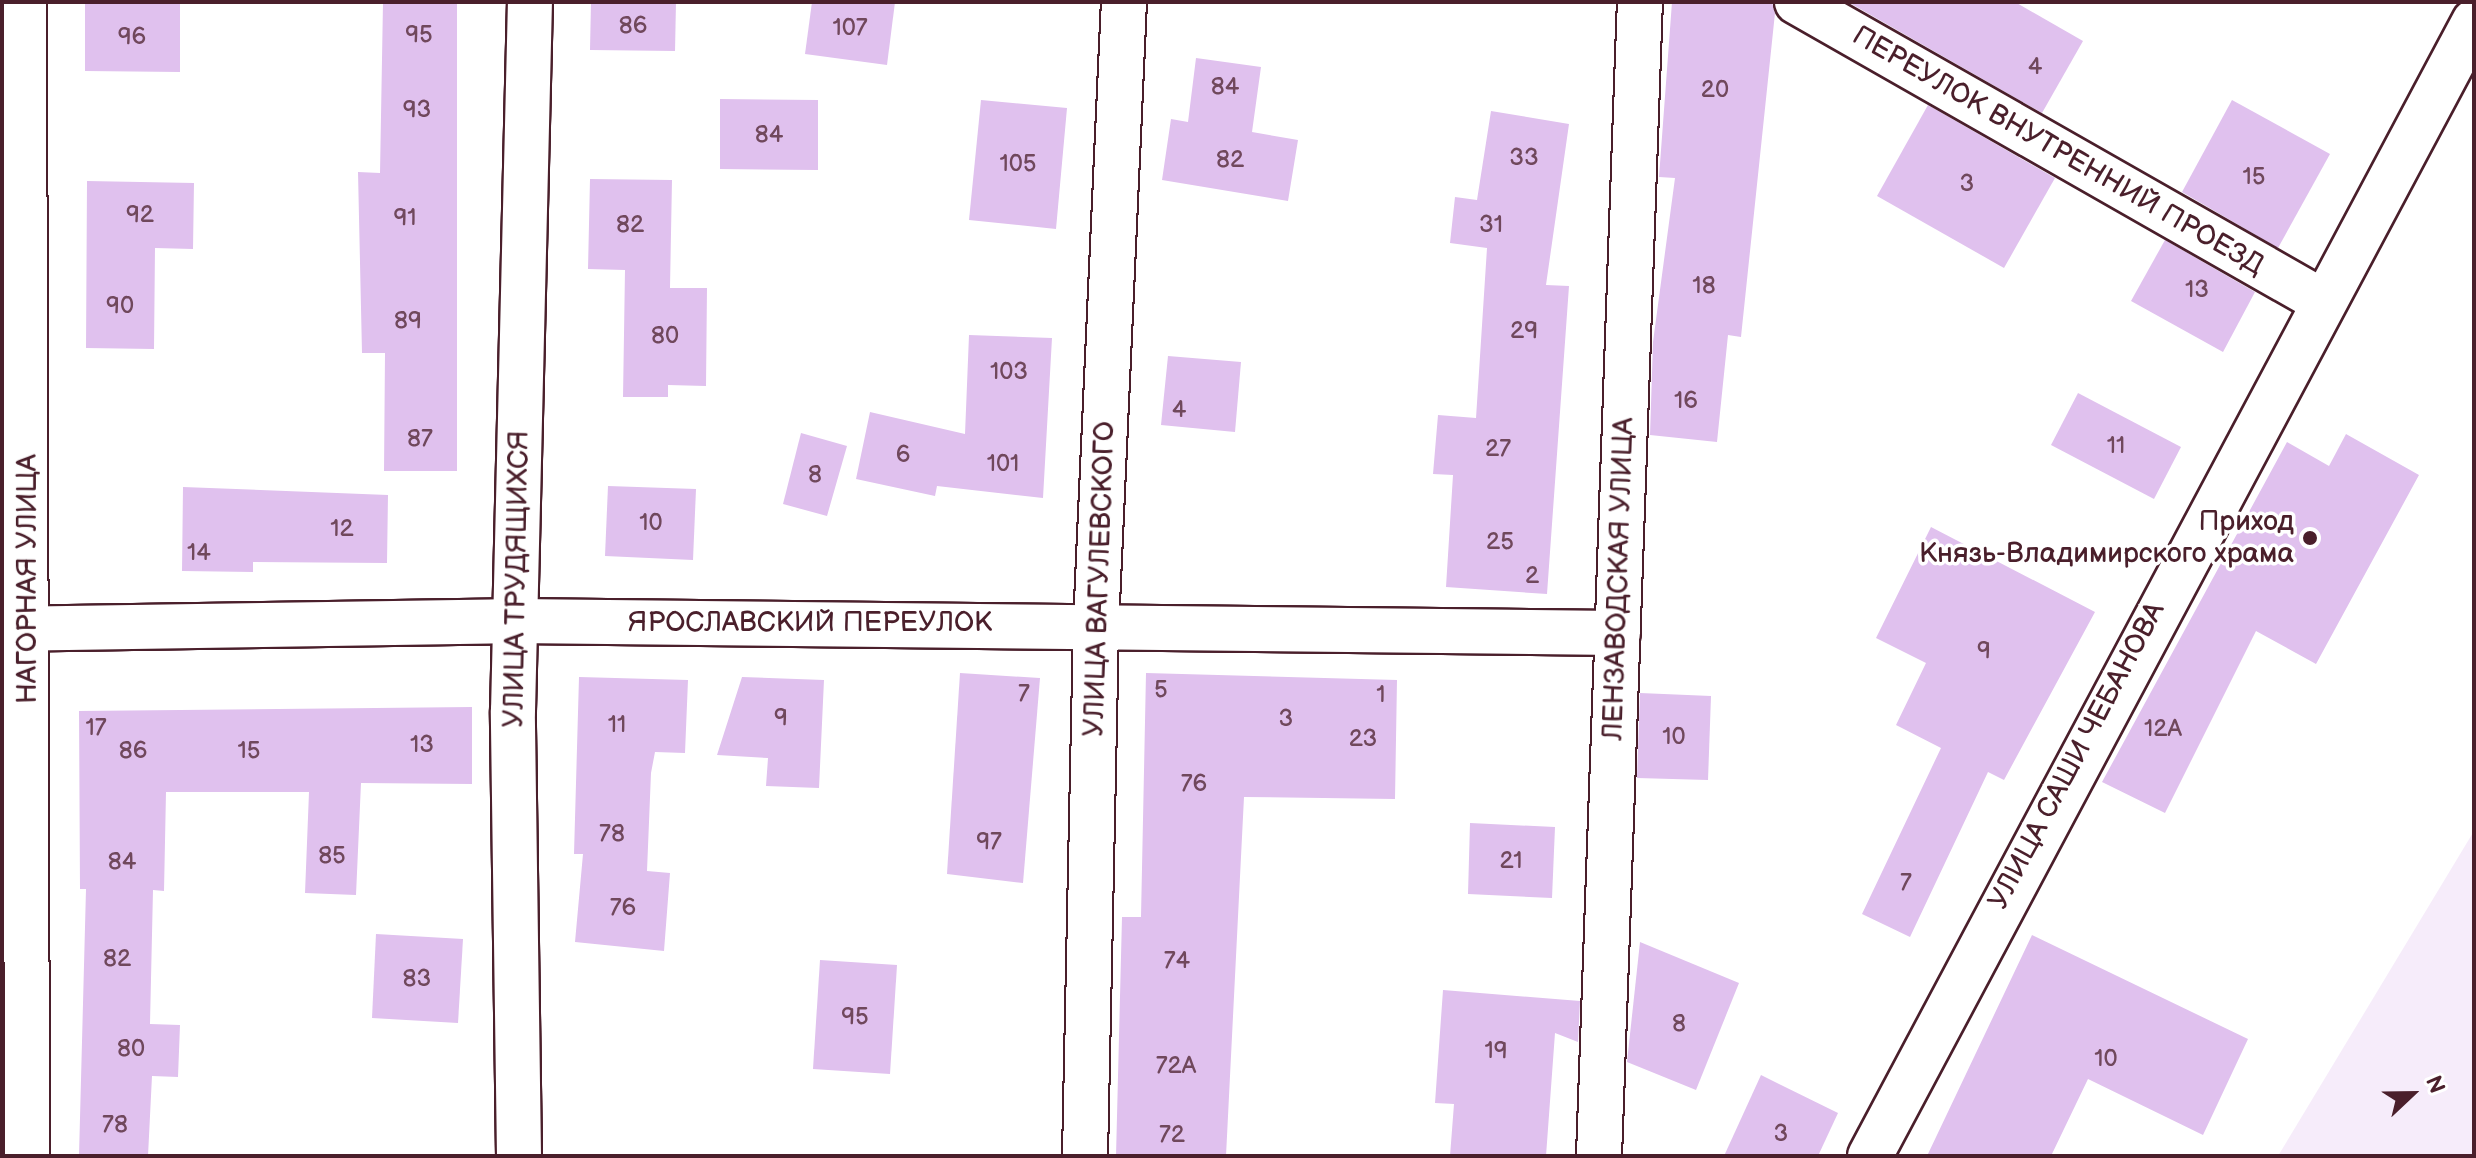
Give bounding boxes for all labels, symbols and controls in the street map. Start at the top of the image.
house number: 86 [619,12,647,40]
house number: 107 [832,14,868,42]
street label: ПЕРЕУЛОК ВНУТРЕННИЙ ПРОЕЗД [1846,19,2270,283]
house number: 95 [405,21,433,49]
house number: 96 [118,23,146,51]
house number: 4 [2028,53,2042,81]
house number: 84 [1211,73,1239,101]
house number: 20 [1701,76,1729,104]
house number: 93 [403,96,431,124]
house number: 84 [755,121,783,149]
house number: 33 [1509,144,1539,172]
house number: 82 [1216,146,1244,174]
house number: 105 [999,150,1037,178]
house number: 15 [2242,163,2266,191]
house number: 3 [1960,170,1974,198]
house number: 92 [126,201,154,229]
house number: 91 [393,204,417,232]
house number: 82 [616,211,644,239]
house number: 31 [1479,211,1503,239]
house number: 18 [1692,272,1716,300]
house number: 13 [2185,276,2209,304]
house number: 90 [106,292,134,320]
house number: 89 [394,307,422,335]
house number: 29 [1510,317,1538,345]
house number: 80 [651,322,679,350]
house number: 103 [990,358,1028,386]
house number: 16 [1674,387,1698,415]
house number: 4 [1172,396,1186,424]
street label: ЛЕНЗАВОДСКАЯ УЛИЦА [1597,417,1641,741]
street label: УЛИЦА ВАГУЛЕВСКОГО [1078,421,1122,737]
house number: 87 [407,425,433,453]
street label: УЛИЦА ТРУДЯЩИХСЯ [498,430,536,728]
house number: 11 [2107,432,2125,460]
house number: 27 [1485,435,1511,463]
house number: 6 [896,441,910,469]
house number: 101 [987,450,1019,478]
street label: НАГОРНАЯ УЛИЦА [11,454,45,704]
house number: 8 [808,461,822,489]
place label: Приход Князь-Владимирского храма [1919,505,2294,571]
house number: 10 [639,509,663,537]
house number: 12 [330,515,354,543]
house number: 25 [1486,528,1514,556]
marker: Приход Князь-Владимирского храма [2301,529,2319,547]
house number: 14 [187,539,211,567]
house number: 2 [1525,562,1539,590]
street label: УЛИЦА САШИ ЧЕБАНОВА [1982,597,2172,915]
street label: ЯРОСЛАВСКИЙ ПЕРЕУЛОК [628,606,992,640]
house number: 9 [1977,637,1991,665]
house number: 5 [1154,676,1168,704]
house number: 7 [1018,680,1030,708]
house number: 1 [1376,681,1386,709]
house number: 9 [774,704,788,732]
house number: 3 [1279,705,1293,733]
house number: 11 [608,711,626,739]
house number: 17 [85,714,107,742]
house number: 12А [2144,715,2182,743]
house number: 10 [1662,723,1686,751]
house number: 23 [1349,725,1377,753]
house number: 13 [410,731,434,759]
house number: 86 [119,737,147,765]
house number: 15 [237,737,261,765]
house number: 76 [1181,770,1207,798]
house number: 78 [599,820,625,848]
house number: 97 [976,828,1002,856]
house number: 85 [318,842,346,870]
house number: 21 [1499,847,1523,875]
house number: 84 [108,848,136,876]
house number: 7 [1900,869,1912,897]
house number: 76 [610,894,636,922]
house number: 82 [103,945,131,973]
house number: 74 [1164,947,1190,975]
house number: 83 [403,965,431,993]
house number: 95 [841,1003,869,1031]
house number: 8 [1672,1010,1686,1038]
house number: 80 [117,1035,145,1063]
house number: 19 [1484,1037,1508,1065]
house number: 10 [2094,1045,2118,1073]
house number: 72А [1156,1052,1196,1080]
north arrow [2372,1054,2452,1134]
text: N [2419,1072,2450,1098]
house number: 78 [102,1111,128,1139]
house number: 3 [1774,1120,1788,1148]
house number: 72 [1159,1121,1185,1149]

